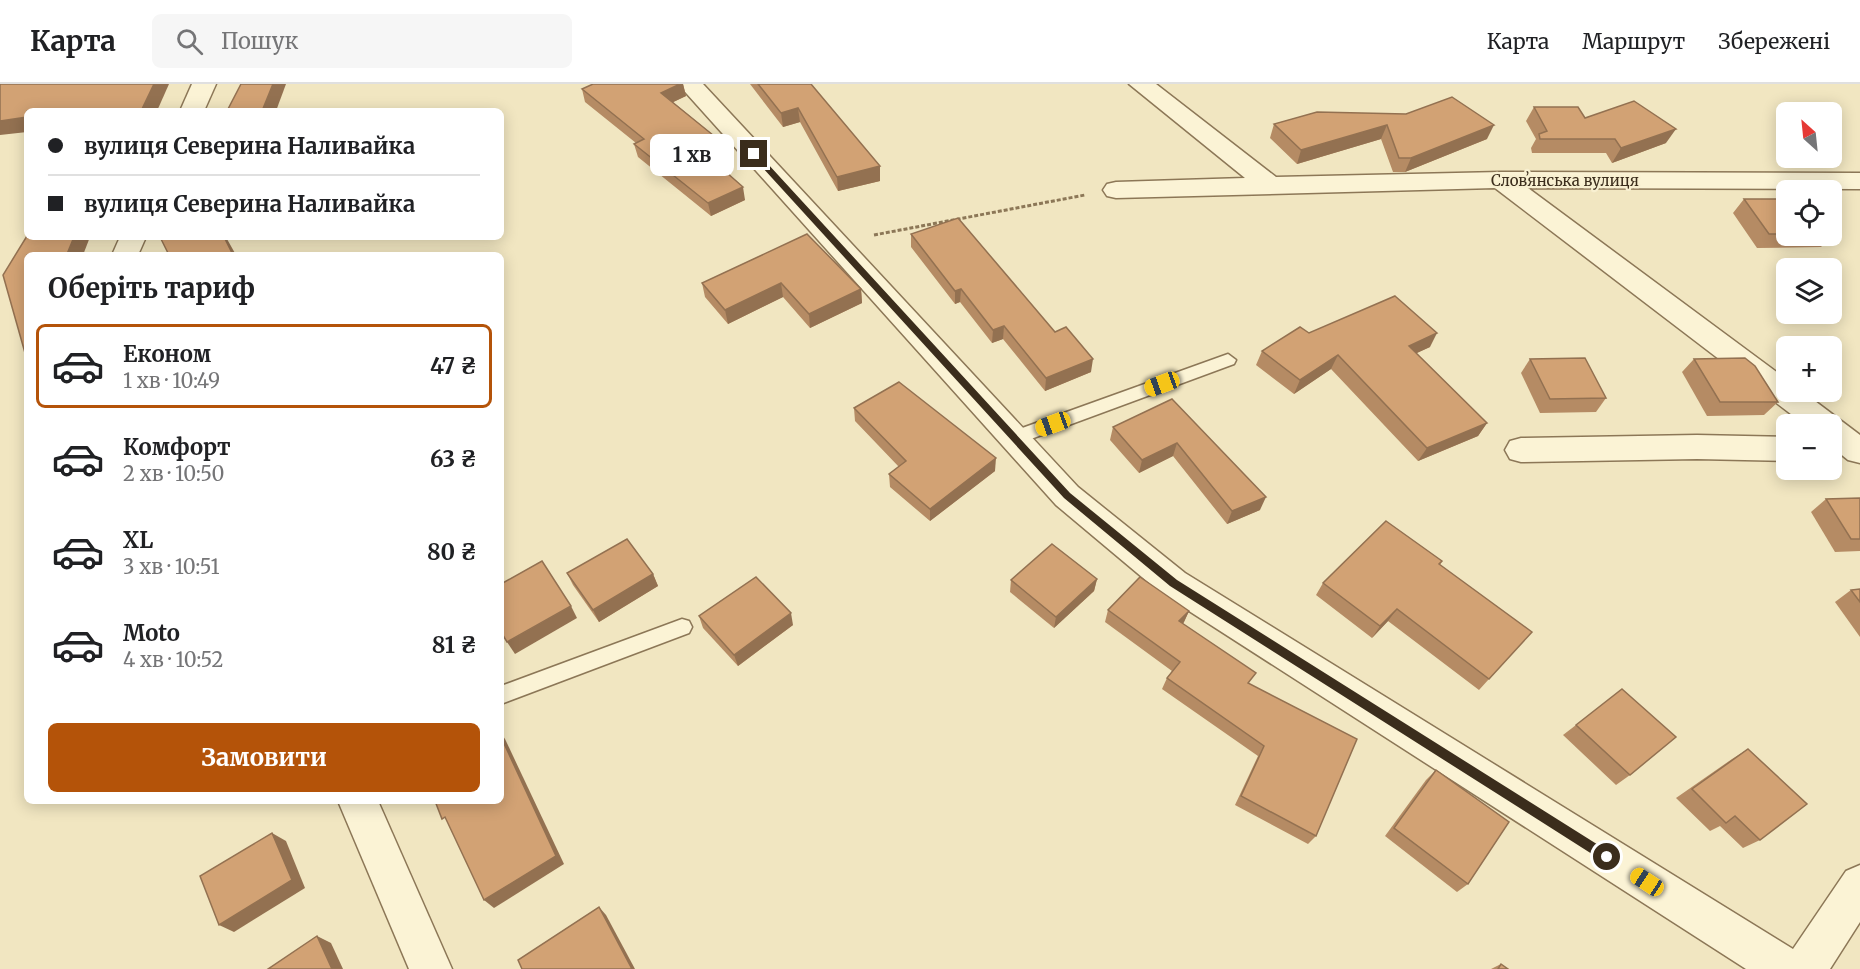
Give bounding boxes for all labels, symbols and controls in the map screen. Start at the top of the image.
search box [152,14,572,68]
text: Карта [30,23,116,59]
icon: search [173,25,206,58]
text: Пошук [221,27,298,55]
text: Карта [1487,28,1549,55]
text: Маршрут [1582,28,1685,55]
text: Збережені [1718,28,1830,55]
north arrow [1776,102,1842,168]
map controls [1776,102,1842,480]
text: вулиця Северина Наливайка [84,132,415,160]
callout: 1 хв [649,133,733,175]
route end [740,140,767,167]
text: 1 хв [673,142,711,167]
street label: Словʼянська вулиця [1491,171,1639,190]
button: locate [1776,180,1842,246]
text: вулиця Северина Наливайка [84,190,415,218]
button: layers [1776,258,1842,324]
text: Оберіть тариф [48,271,255,305]
button: + [1776,336,1842,402]
icon: car [51,339,105,393]
text: Економ [123,340,211,368]
text: 47 ₴ [430,352,477,380]
text: 1 хв · 10:49 [123,368,220,393]
car [1142,369,1182,399]
car [1033,409,1073,439]
button: − [1776,414,1842,480]
icon: car [51,432,105,486]
text: Комфорт [123,433,231,461]
text: 63 ₴ [430,445,477,473]
text: 2 хв · 10:50 [123,461,224,486]
icon: car [51,525,105,579]
text: XL [123,526,153,554]
text: 80 ₴ [427,538,477,566]
text: 3 хв · 10:51 [123,554,219,579]
icon: car [51,618,105,672]
text: Moto [123,619,180,647]
text: 81 ₴ [432,631,477,659]
text: 4 хв · 10:52 [123,647,223,672]
button: Замовити [48,723,480,792]
route start [1593,843,1620,870]
car [1627,865,1667,899]

